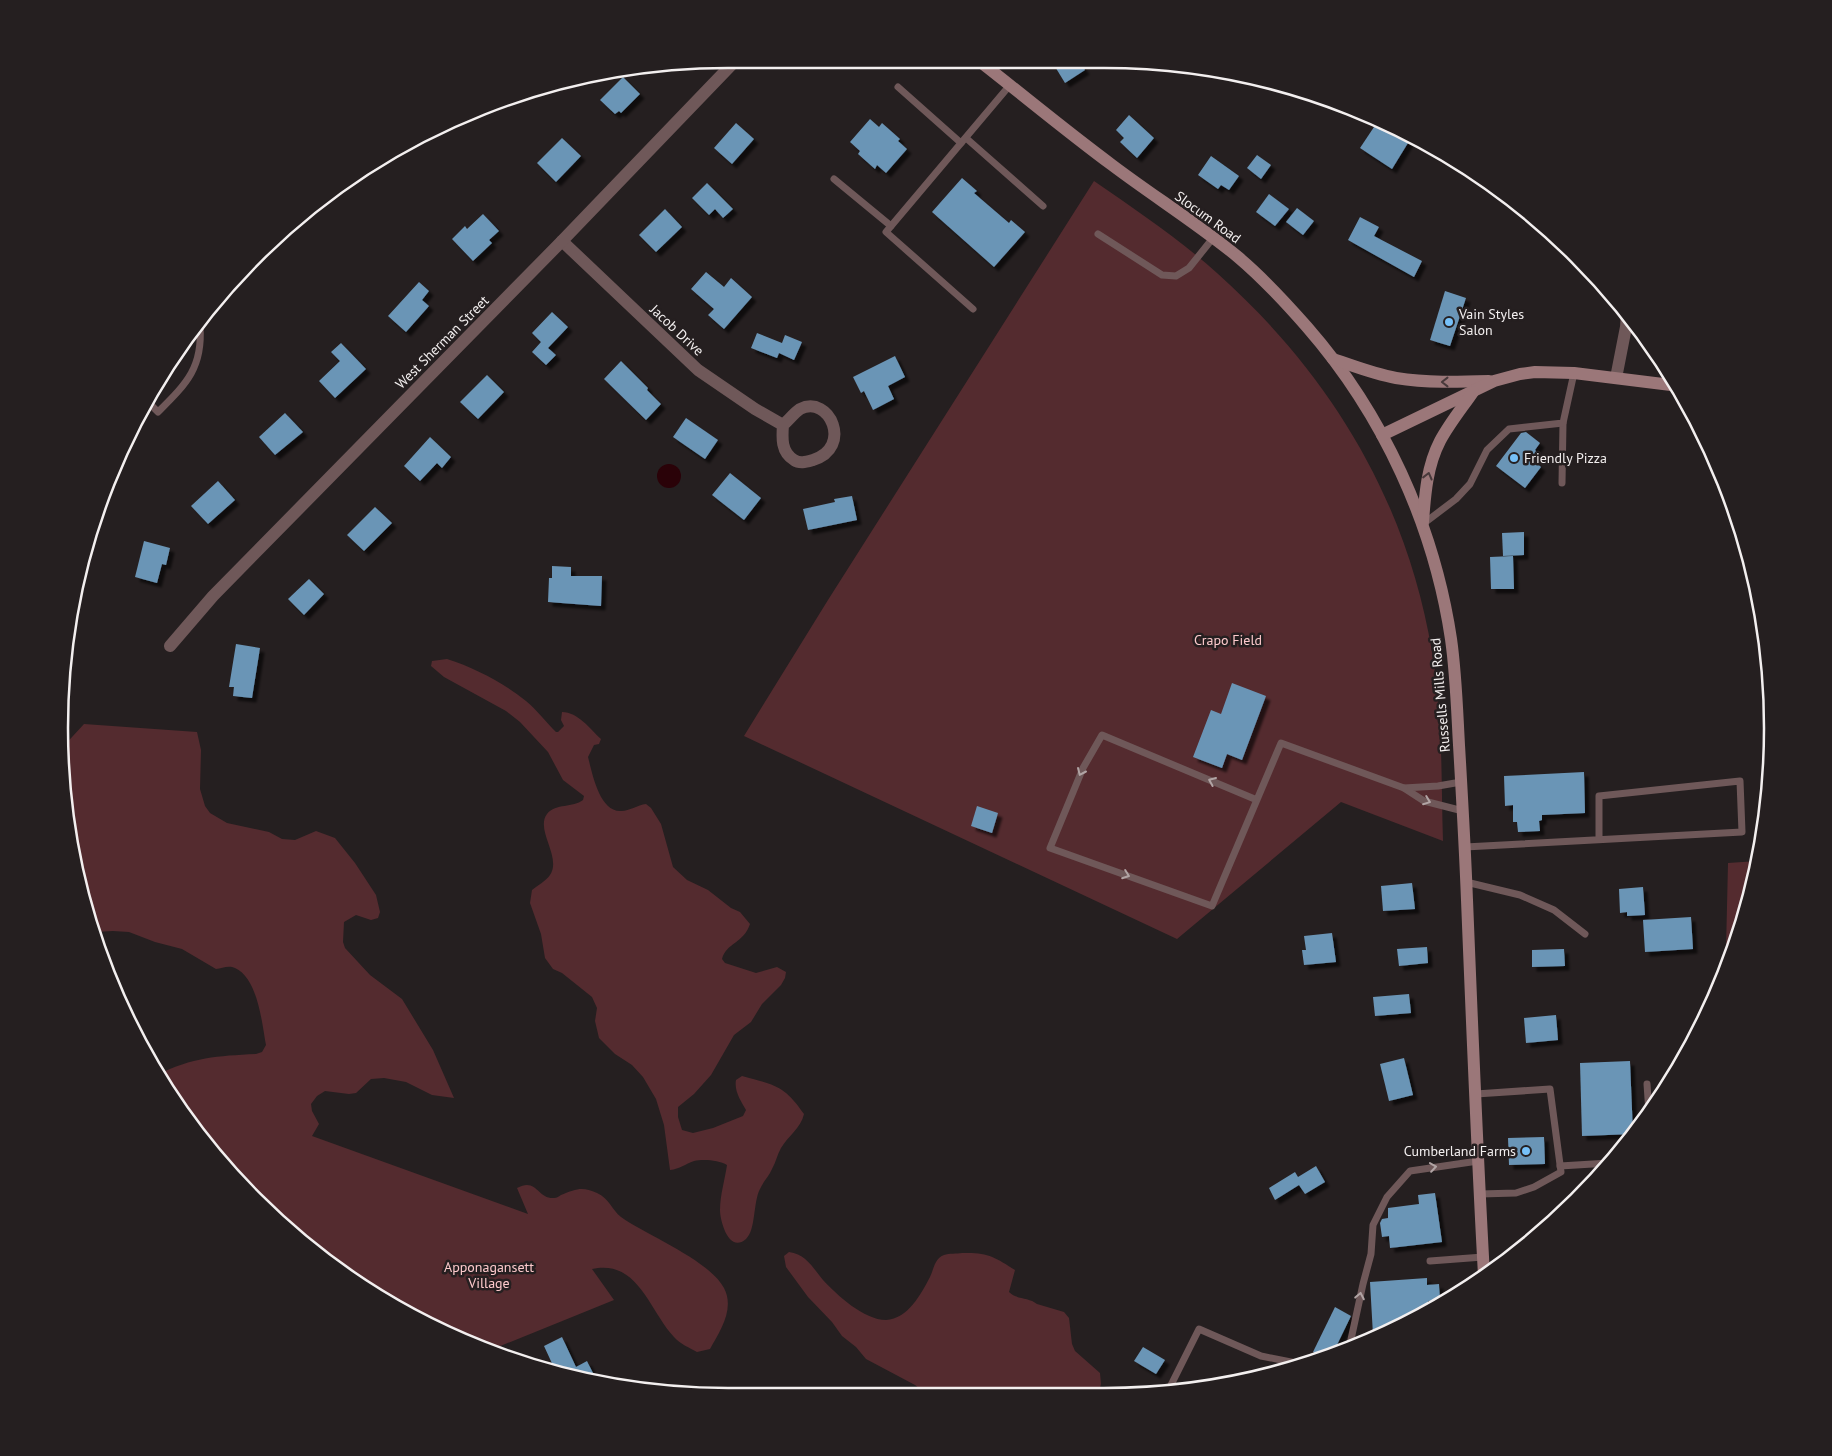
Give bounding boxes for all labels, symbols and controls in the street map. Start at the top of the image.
street label: Slocum Road [1171,187,1245,247]
street label: West Sherman Street [391,291,493,393]
street label: Jacob Drive [646,300,708,359]
place label: Vain Styles Salon [1458,305,1524,339]
marker: Vain Styles Salon [1443,316,1455,328]
one-way arrow [1441,377,1449,387]
place label: Friendly Pizza [1524,449,1607,467]
marker: Friendly Pizza [1508,452,1520,464]
one-way arrow [1422,472,1433,480]
park label: Crapo Field [1194,631,1262,649]
street label: Russells Mills Road [1426,637,1454,753]
one-way arrow [1077,767,1088,776]
one-way arrow [1208,777,1217,788]
one-way arrow [1422,795,1431,805]
one-way arrow [1121,869,1130,879]
place label: Cumberland Farms [1404,1142,1516,1160]
marker: Cumberland Farms [1520,1145,1532,1157]
one-way arrow [1429,1163,1437,1173]
park label: Apponagansett Village [444,1258,534,1292]
one-way arrow [1355,1292,1365,1301]

